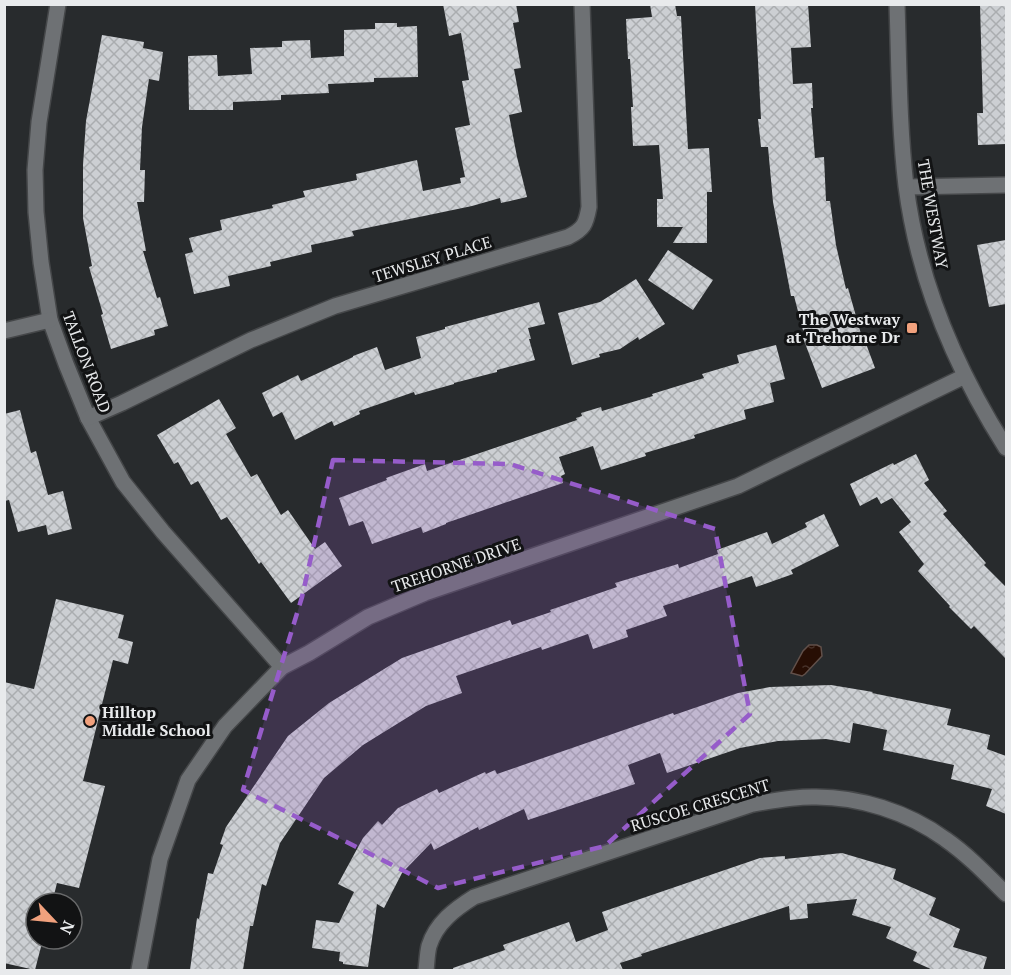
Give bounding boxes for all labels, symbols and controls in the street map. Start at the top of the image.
street label: THE WESTWAY [913,158,954,271]
street label: TEWSLEY PLACE [370,230,494,288]
street label: TALLON ROAD [58,308,116,416]
place label: The Westway at Trehorne Dr [786,308,901,348]
marker: The Westway at Trehorne Dr [905,321,919,335]
street label: TREHORNE DRIVE [388,533,524,597]
place label: Hilltop Middle School [102,701,211,741]
marker: Hilltop Middle School [83,714,97,728]
street label: RUSCOE CRESCENT [628,773,772,837]
north arrow [24,891,84,951]
text: N [55,917,80,938]

